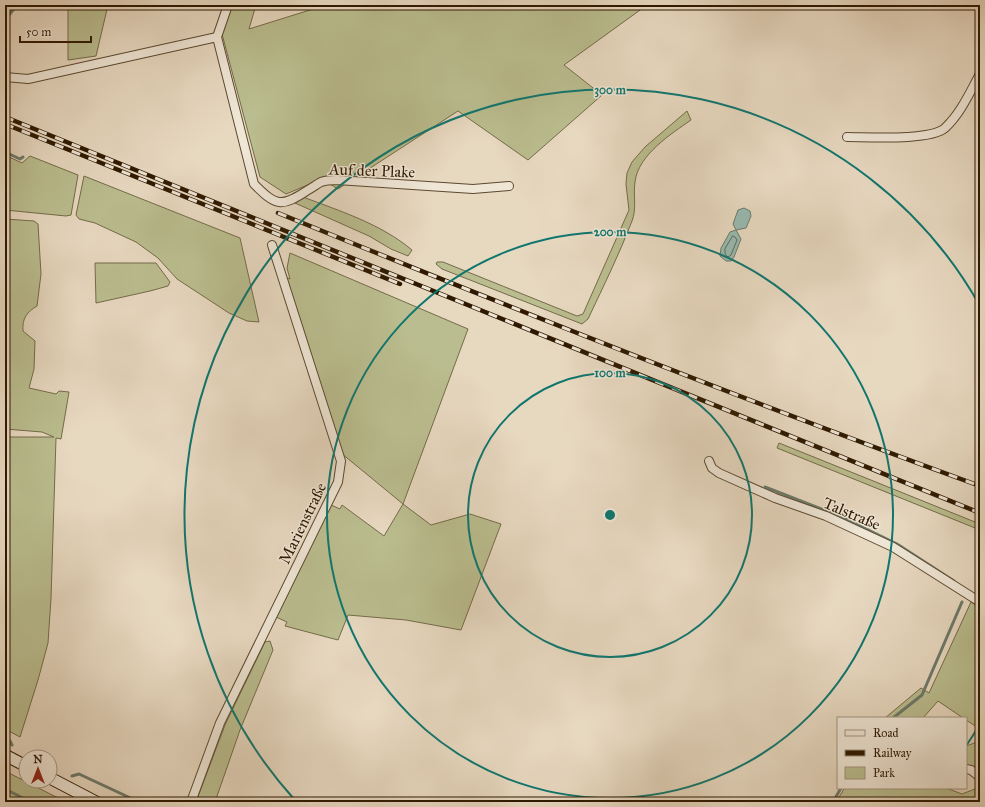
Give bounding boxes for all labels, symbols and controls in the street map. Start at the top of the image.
scale bar [20,18,91,44]
text: 50 m [26,25,51,39]
text: 300 m [594,83,627,98]
street label: Auf der Plake [328,159,416,182]
text: 200 m [594,225,627,239]
text: 100 m [594,366,627,380]
street label: Marienstraße [275,479,330,567]
street label: Talstraße [820,493,884,534]
centre of rings [603,508,617,522]
legend [837,717,967,789]
text: Road [873,726,899,740]
text: Railway [873,746,912,760]
north arrow [18,749,58,789]
text: N [33,753,43,766]
text: Park [873,766,895,780]

